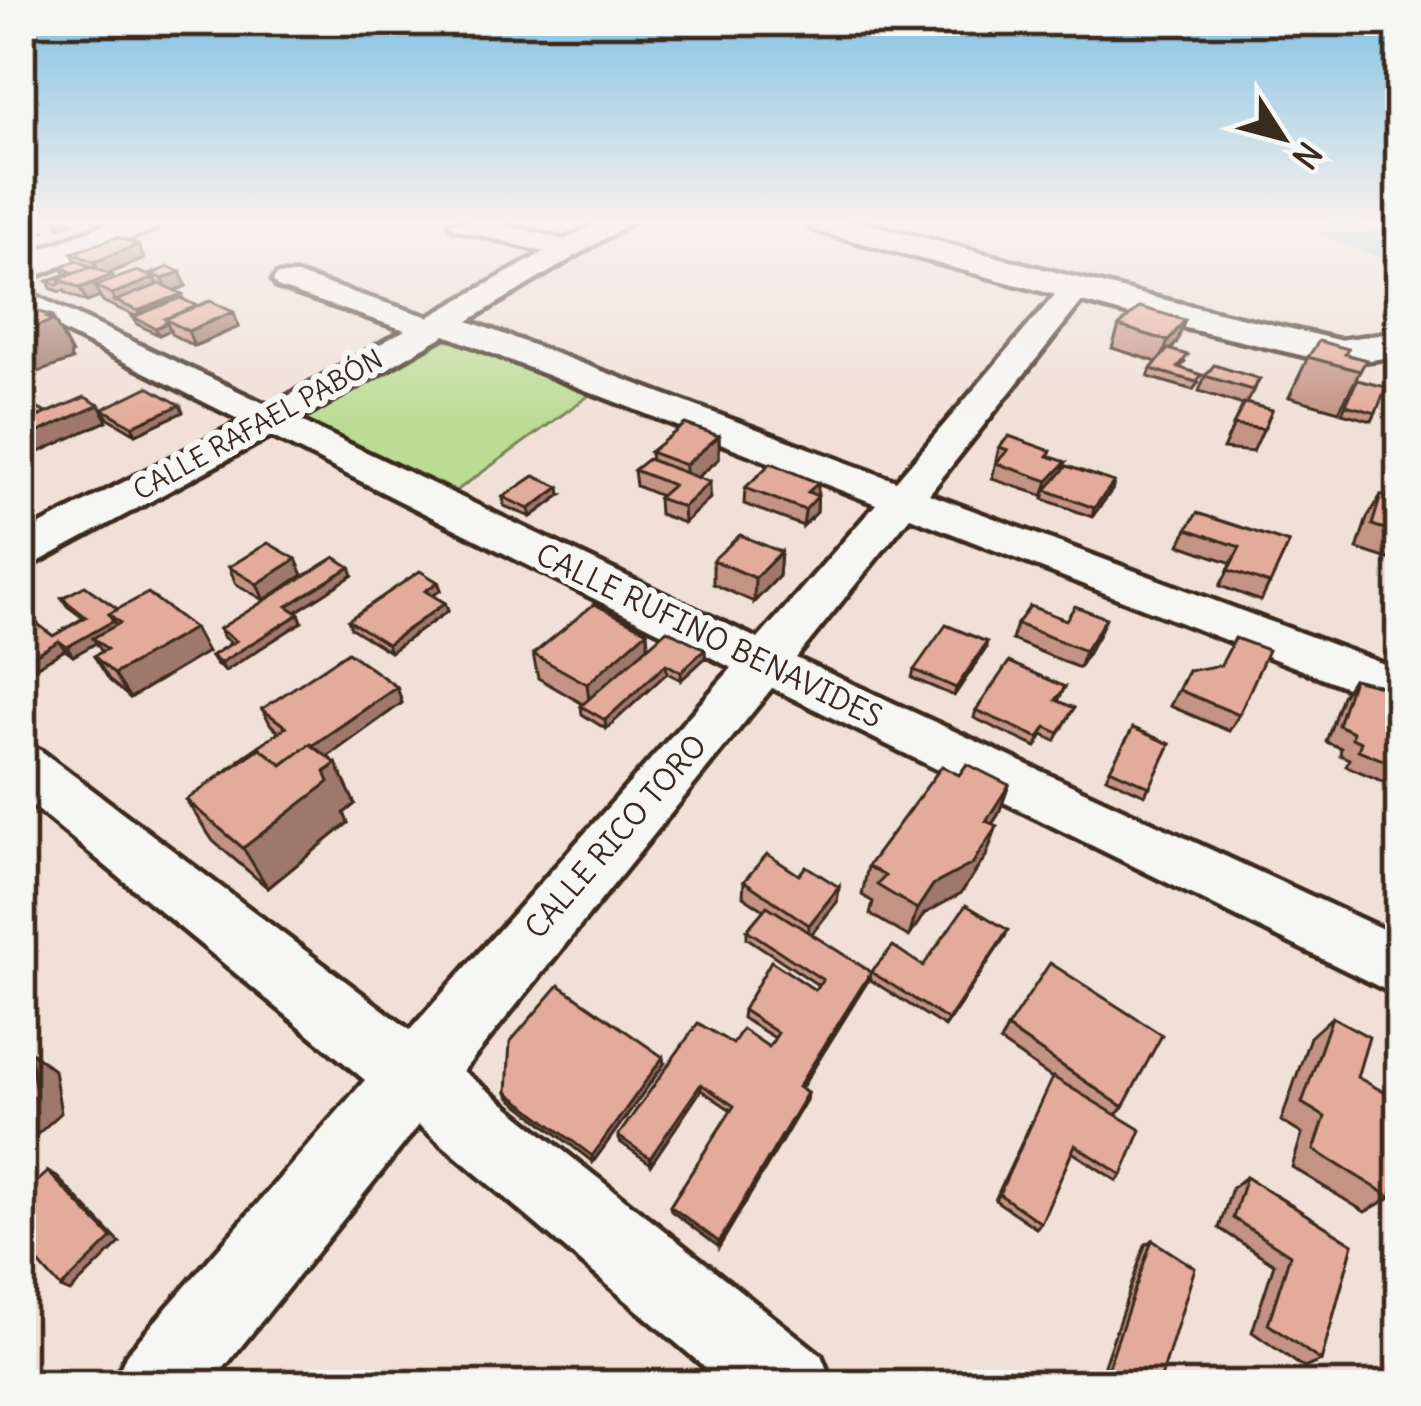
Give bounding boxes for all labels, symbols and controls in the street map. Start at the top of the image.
north arrow [1223,78,1343,198]
text: N [1284,134,1331,177]
street label: CALLE RAFAEL PABÓN [127,341,388,507]
street label: CALLE RUFINO BENAVIDES [530,535,889,736]
street label: CALLE RICO TORO [516,727,714,946]

